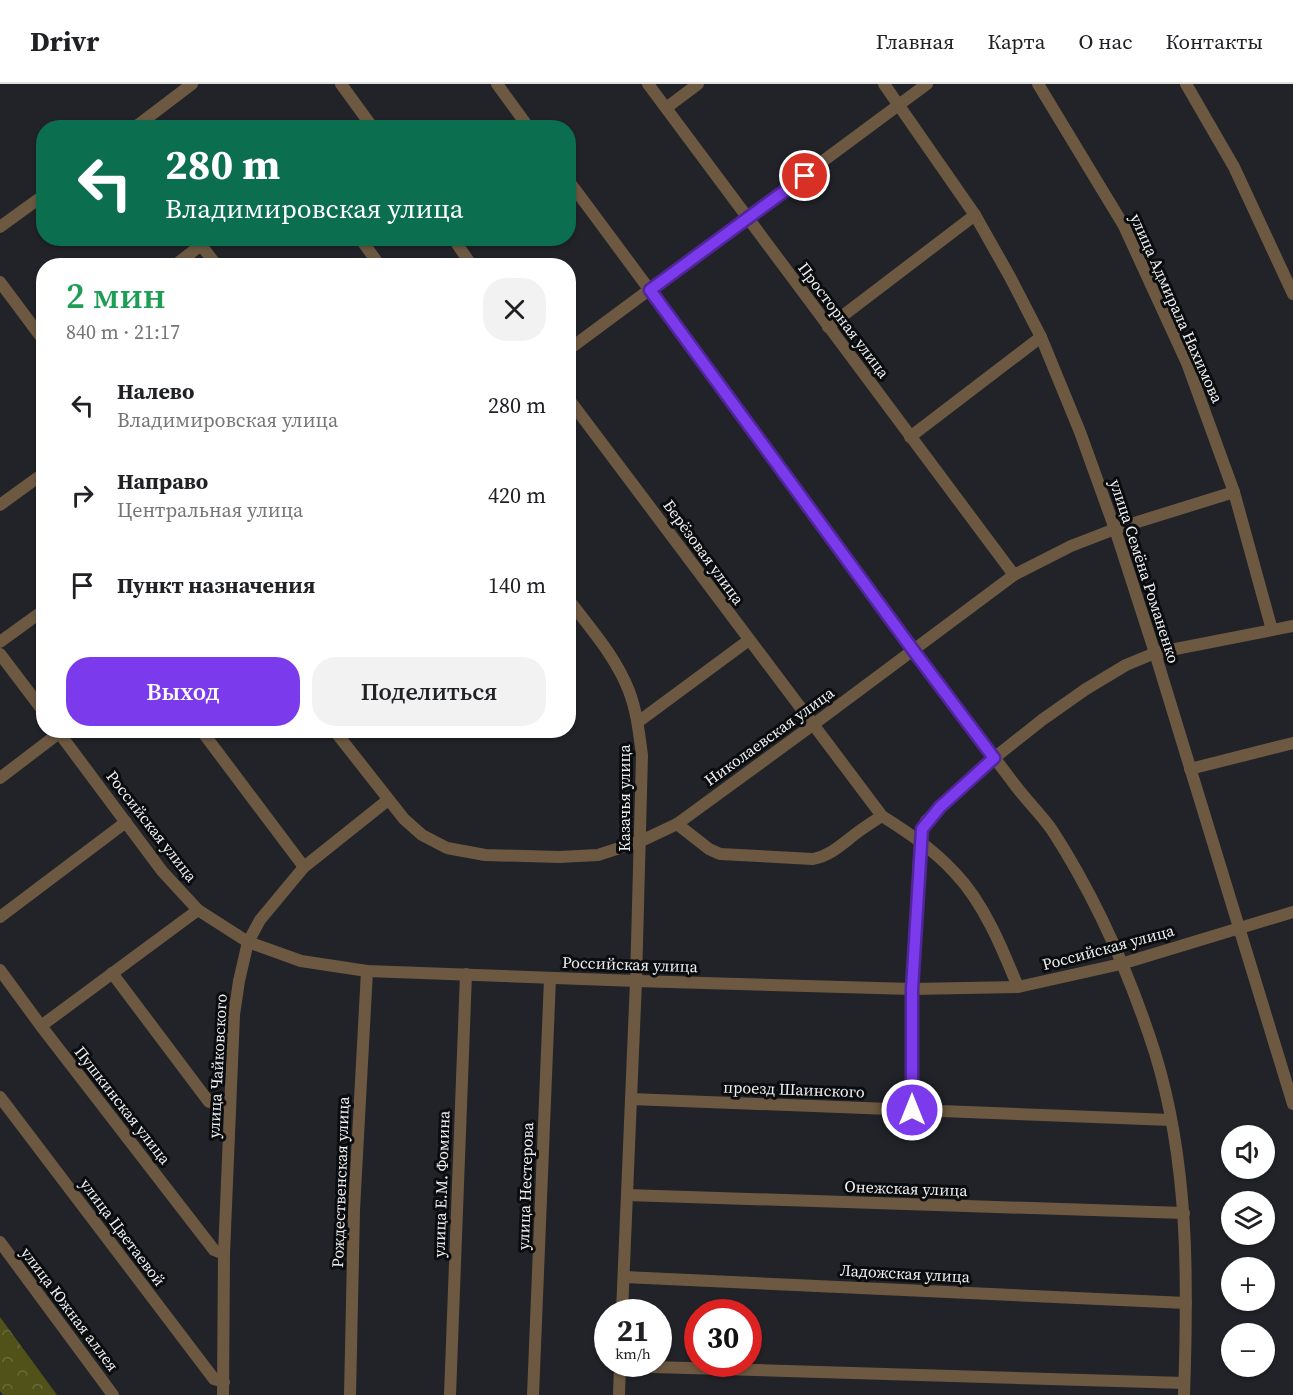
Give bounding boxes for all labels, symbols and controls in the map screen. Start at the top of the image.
text: Drivr [30,22,99,60]
text: Главная [876,27,954,56]
text: Карта [987,27,1045,56]
text: О нас [1078,27,1132,56]
text: Контакты [1165,27,1263,56]
text: 280 m [165,135,280,193]
icon: left [66,144,144,222]
pin [779,150,830,201]
icon: arrive [788,159,821,192]
text: Владимировская улица [165,190,464,227]
street label: улица Адмирала Нахимова [1125,210,1229,407]
street label: Просторная улица [793,258,895,383]
text: 2 мин [66,271,166,320]
button: close [483,278,546,341]
text: 840 m · 21:17 [66,318,180,346]
text: Налево [117,376,194,406]
icon: left [66,389,99,422]
text: 280 m [488,390,546,420]
text: Владимировская улица [117,406,338,434]
text: Направо [117,466,208,496]
street label: улица Семёна Романенко [1105,476,1185,666]
icon: right [66,479,99,512]
text: 420 m [488,480,546,510]
street label: Берёзовая улица [658,495,750,610]
text: Центральная улица [117,496,303,524]
icon: arrive [66,569,99,602]
text: Пункт назначения [117,570,315,600]
text: 140 m [488,570,546,600]
button: Выход [66,657,300,726]
button: Поделиться [312,657,546,726]
street label: Николаевская улица [700,681,839,791]
street label: Казачья улица [613,743,635,852]
street label: Российская улица [102,766,203,887]
street label: Российская улица [1040,919,1177,975]
street label: Российская улица [562,951,699,977]
street label: улица Чайковского [202,993,232,1139]
street label: Пушкинская улица [70,1041,177,1169]
street label: проезд Шаинского [723,1076,865,1102]
position arrow [880,1078,944,1142]
street label: Рождественская улица [326,1095,354,1268]
street label: улица Е.М. Фомина [427,1109,455,1258]
street label: улица Нестерова [512,1121,538,1250]
map controls [1221,1125,1275,1377]
button: sound [1221,1125,1275,1179]
street label: улица Цветаевой [75,1174,171,1290]
street label: Онежская улица [844,1175,969,1201]
button: layers [1221,1191,1275,1245]
street label: улица Южная аллея [16,1242,124,1376]
button: + [1221,1257,1275,1311]
street label: Ладожская улица [839,1259,971,1287]
speed limit sign: 30 [684,1299,762,1377]
text: 21 [617,1310,649,1351]
button: − [1221,1323,1275,1377]
text: km/h [615,1343,651,1364]

